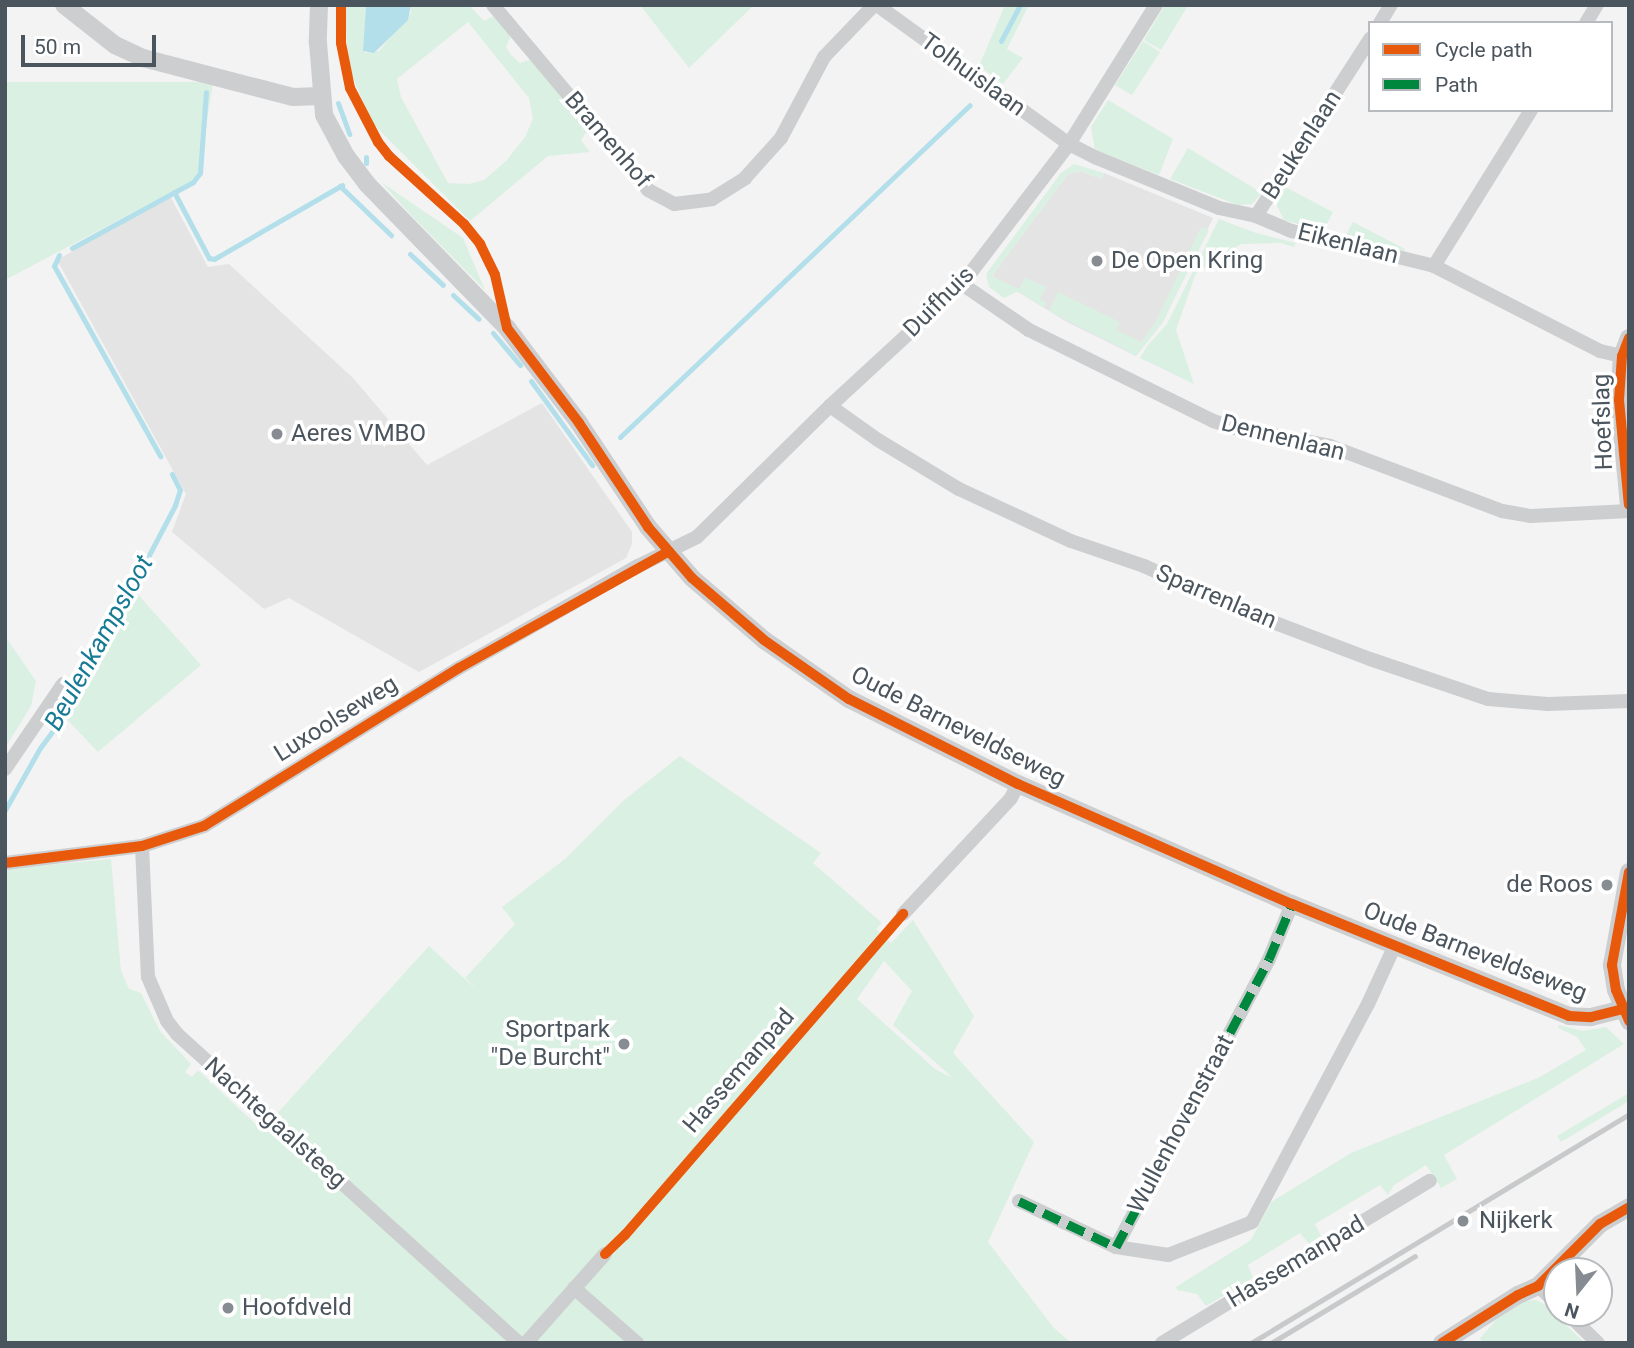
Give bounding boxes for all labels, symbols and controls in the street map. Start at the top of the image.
scale bar [24,21,159,65]
legend [1368,21,1613,112]
street label: Tolhuislaan [915,27,1031,123]
text: 50 m [34,35,81,59]
text: Cycle path [1435,38,1533,62]
text: Path [1435,73,1478,97]
street label: Beukenlaan [1256,85,1348,205]
street label: Bramenhof [558,86,658,194]
street label: Eikenlaan [1295,218,1401,270]
place label: De Open Kring [1111,247,1263,275]
marker: De Open Kring [1089,253,1105,269]
street label: Duifhuis [898,261,980,343]
street label: Hoefslag [1587,373,1619,471]
street label: Dennenlaan [1218,409,1348,467]
place label: Aeres VMBO [291,420,426,448]
marker: Aeres VMBO [269,426,285,442]
water label: Beulenkampsloot [38,550,160,736]
street label: Sparrenlaan [1151,559,1281,635]
street label: Oude Barneveldseweg [846,660,1070,794]
street label: Luxoolseweg [269,670,403,768]
place label: de Roos [1506,871,1593,899]
marker: de Roos [1599,877,1615,893]
street label: Oude Barneveldseweg [1359,896,1591,1008]
street label: Hassemanpad [677,1003,801,1139]
place label: Sportpark "De Burcht" [490,1016,610,1072]
street label: Wullenhovenstraat [1122,1030,1240,1218]
marker: Sportpark "De Burcht" [616,1036,632,1052]
street label: Nachtegaalsteeg [198,1052,352,1194]
place label: Nijkerk [1479,1207,1553,1235]
street label: Hassemanpad [1222,1210,1370,1314]
marker: Nijkerk [1453,1211,1473,1231]
north arrow [1543,1257,1613,1327]
place label: Hoofdveld [242,1294,352,1322]
text: N [1562,1298,1582,1324]
marker: Hoofdveld [220,1300,236,1316]

